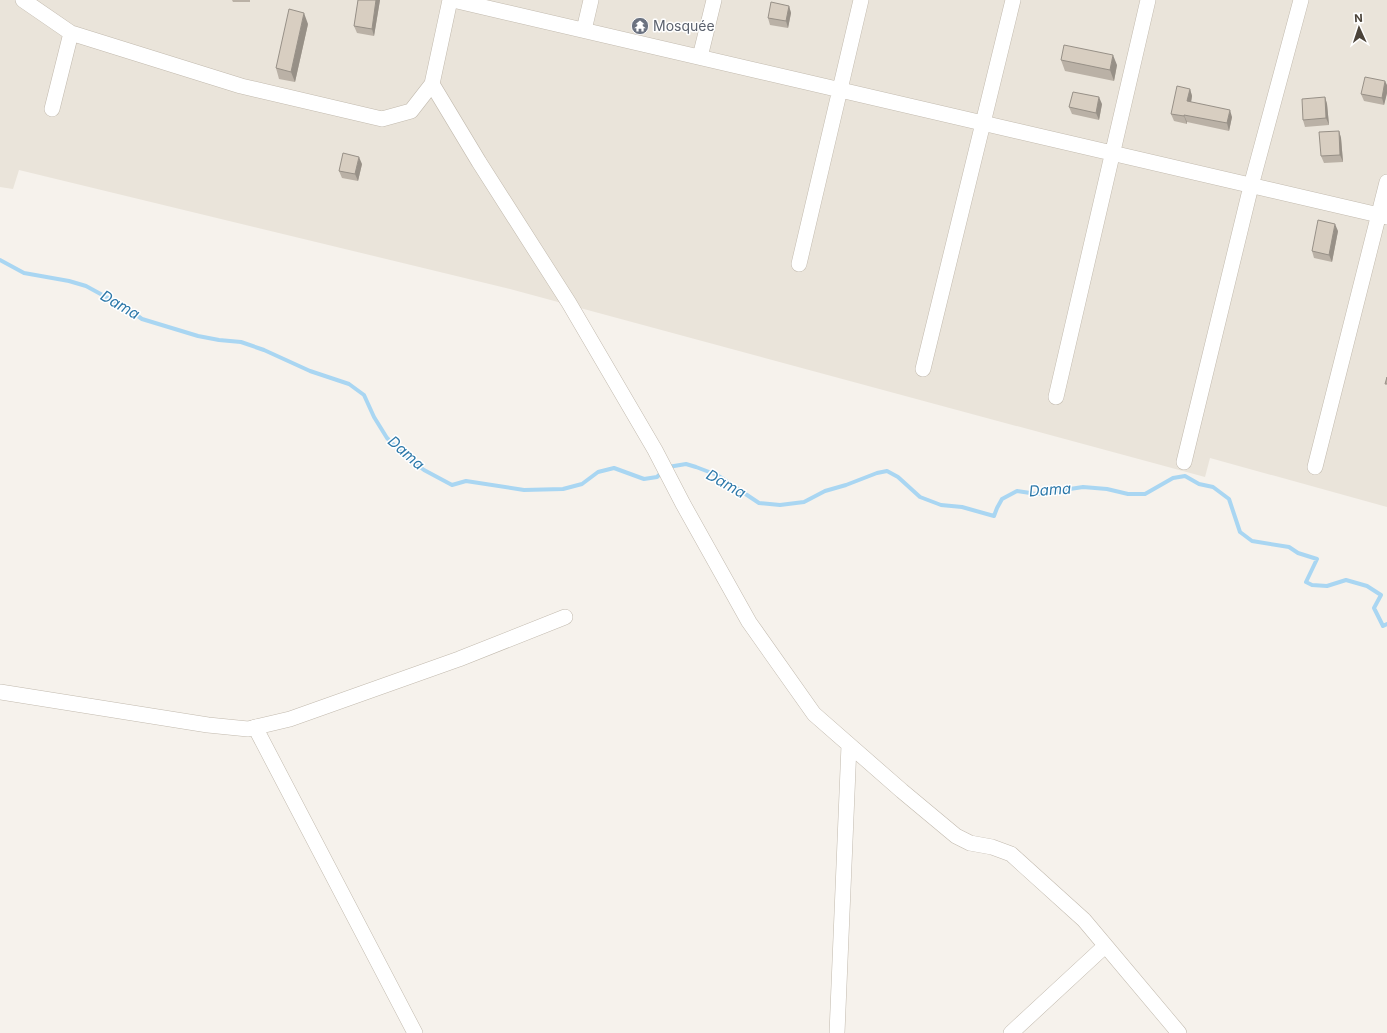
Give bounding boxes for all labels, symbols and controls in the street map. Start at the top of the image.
north arrow [1339,8,1379,48]
text: N [1354,11,1363,25]
temple icon: Mosquée [630,16,650,36]
place label: Mosquée [653,17,715,34]
water label: Dama [97,286,143,323]
water label: Dama [384,432,429,474]
water label: Dama [703,465,749,502]
water label: Dama [1028,479,1072,500]

